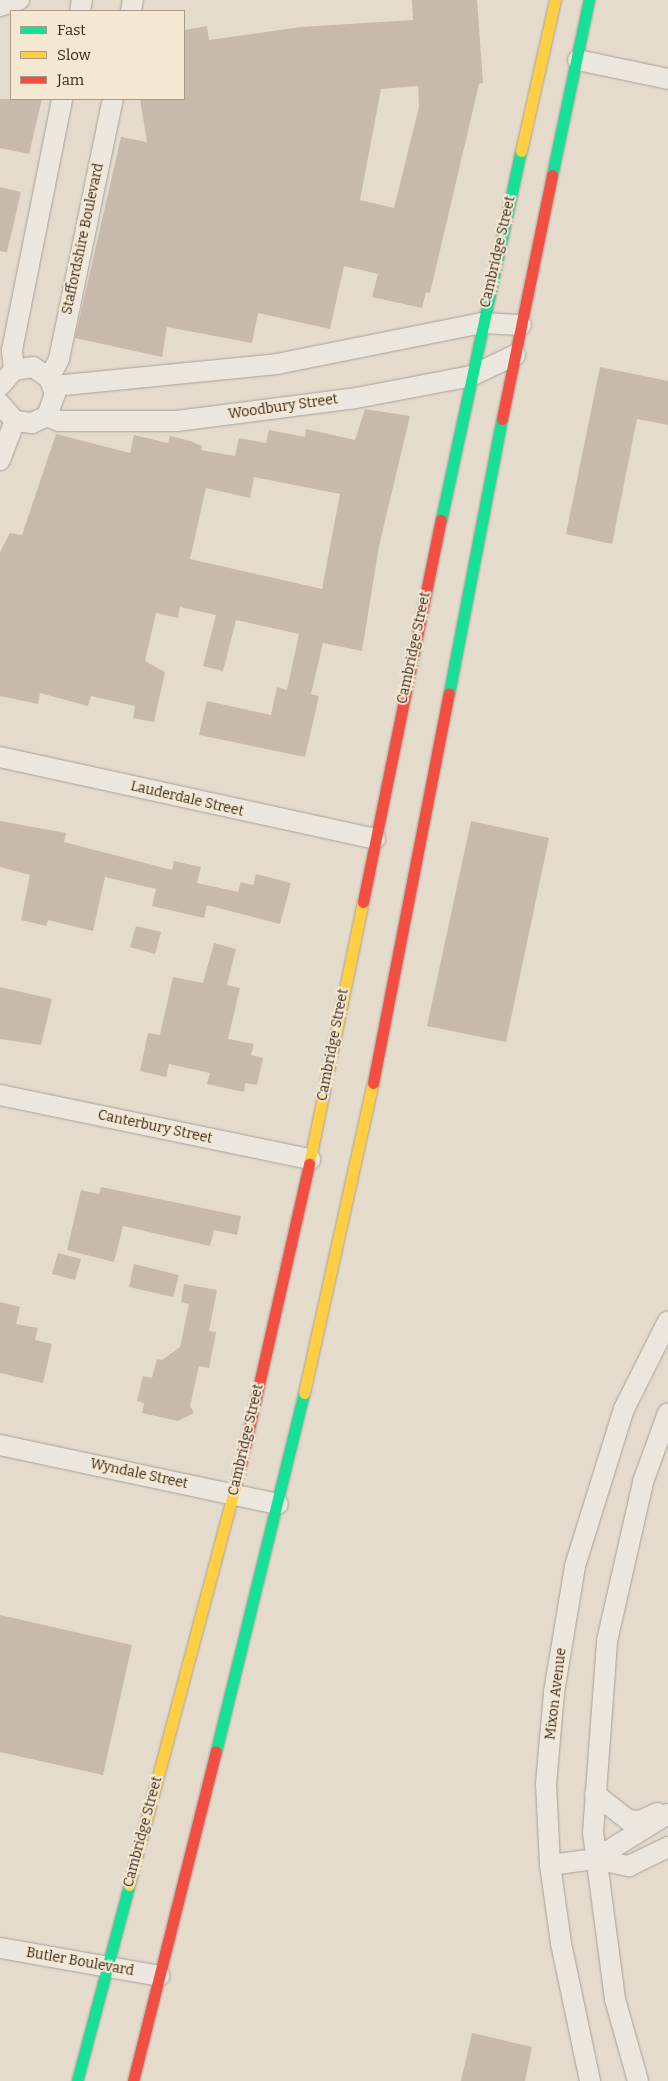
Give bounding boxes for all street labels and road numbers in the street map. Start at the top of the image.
street label: Staffordshire Boulevard [59,162,107,316]
street label: Cambridge Street [477,195,519,309]
street label: Woodbury Street [227,391,339,423]
street label: Cambridge Street [394,591,434,705]
street label: Lauderdale Street [129,778,245,820]
street label: Cambridge Street [314,987,352,1103]
street label: Canterbury Street [96,1107,214,1147]
street label: Cambridge Street [225,1383,267,1497]
street label: Wyndale Street [89,1455,189,1493]
street label: Mixon Avenue [542,1647,570,1741]
street label: Cambridge Street [120,1775,166,1889]
street label: Butler Boulevard [25,1944,135,1980]

